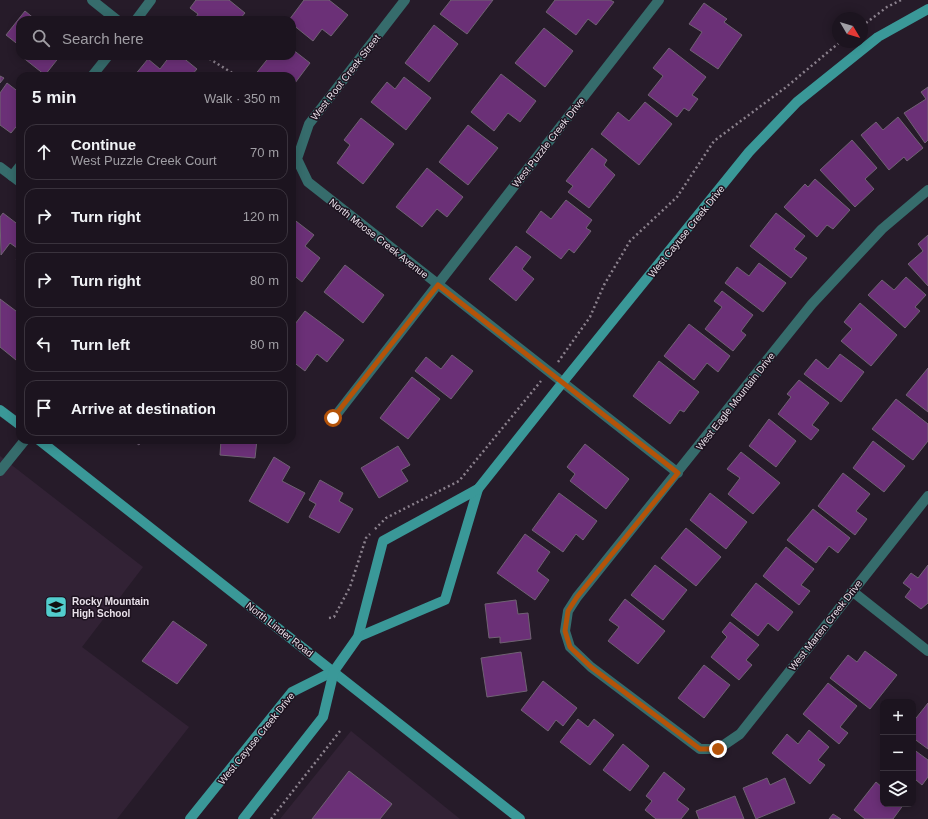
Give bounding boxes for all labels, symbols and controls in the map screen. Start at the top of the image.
north arrow [832,12,868,48]
search box [16,16,296,60]
icon: search [30,27,52,49]
text: Search here [62,30,144,47]
street label: West Root Creek Street [309,32,382,122]
text: 5 min [32,88,76,107]
text: Walk · 350 m [204,91,280,106]
street label: West Puzzle Creek Drive [510,95,587,189]
text: Continue [71,136,136,153]
icon: ahead [33,141,55,163]
text: 70 m [250,145,279,160]
text: West Puzzle Creek Court [71,153,217,168]
street label: West Cayuse Creek Drive [646,183,727,279]
street label: North Moose Creek Avenue [327,196,431,281]
icon: right [33,205,55,227]
text: Turn right [71,208,141,225]
text: 120 m [243,209,279,224]
icon: right [33,269,55,291]
text: Turn right [71,272,141,289]
text: 80 m [250,273,279,288]
icon: left [33,333,55,355]
text: Turn left [71,336,130,353]
text: 80 m [250,337,279,352]
street label: West Eagle Mountain Drive [694,350,777,452]
icon: arrive [33,397,55,419]
text: Arrive at destination [71,400,216,417]
route start [324,409,342,427]
street label: West Marten Creek Drive [787,577,864,673]
school or university icon: Rocky Mountain High School [43,594,69,620]
place label: Rocky Mountain High School [72,596,149,619]
street label: North Linder Road [244,600,315,659]
street label: West Cayuse Creek Drive [216,690,297,786]
map controls [880,699,916,807]
button: + [880,699,916,735]
button: − [880,735,916,771]
route end [709,740,727,758]
button: layers [880,771,916,807]

